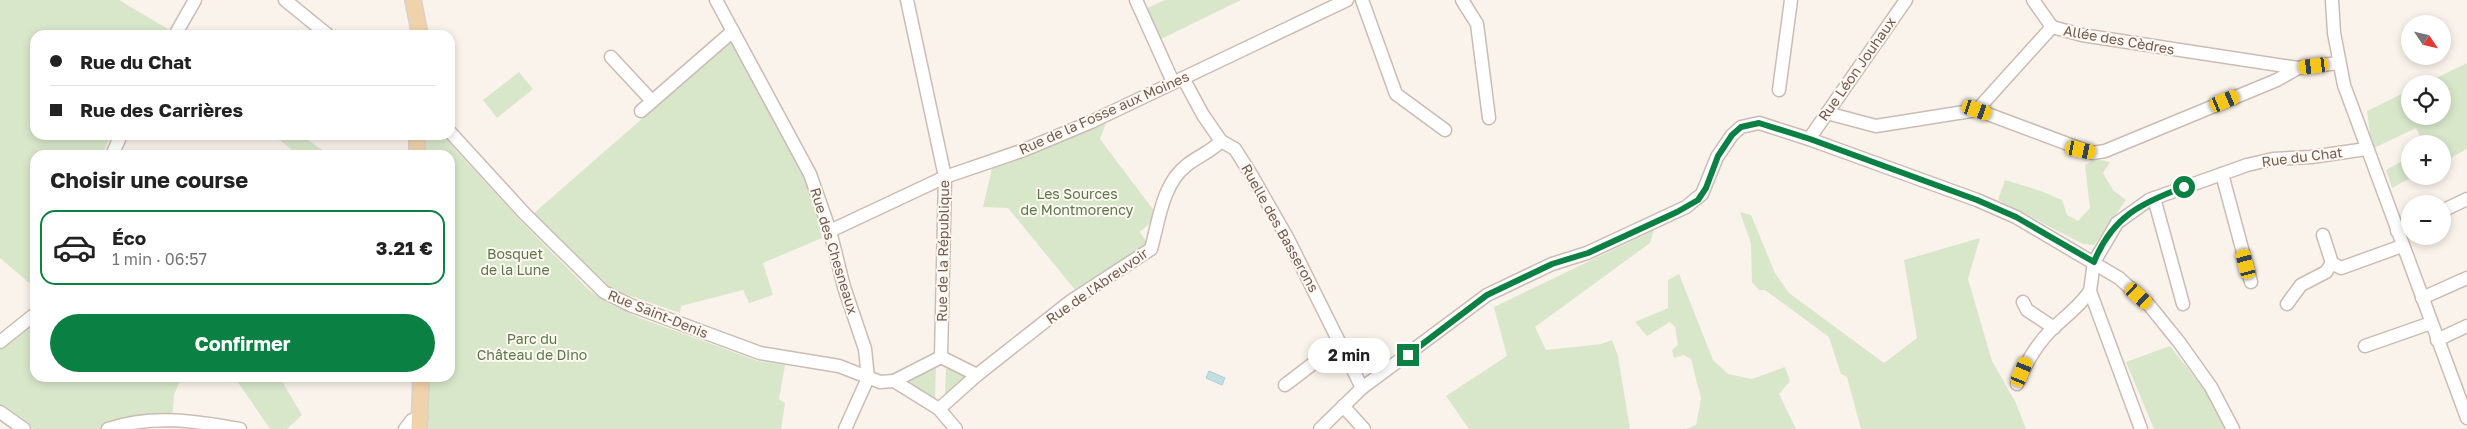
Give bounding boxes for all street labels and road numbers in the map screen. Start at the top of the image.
street label: Rue Léon Jouhaux [1814,13,1899,124]
street label: Allée des Cèdres [2062,21,2176,58]
street label: Rue de la Fosse aux Moines [1016,67,1191,158]
street label: Rue du Chat [2260,143,2343,170]
street label: Ruelle des Basserons [1238,161,1323,295]
street label: Rue de la République [933,180,952,322]
street label: Rue des Chesneaux [807,186,862,316]
street label: Rue de l'Abreuvoir [1042,244,1151,327]
street label: Rue Saint-Denis [606,286,711,341]

